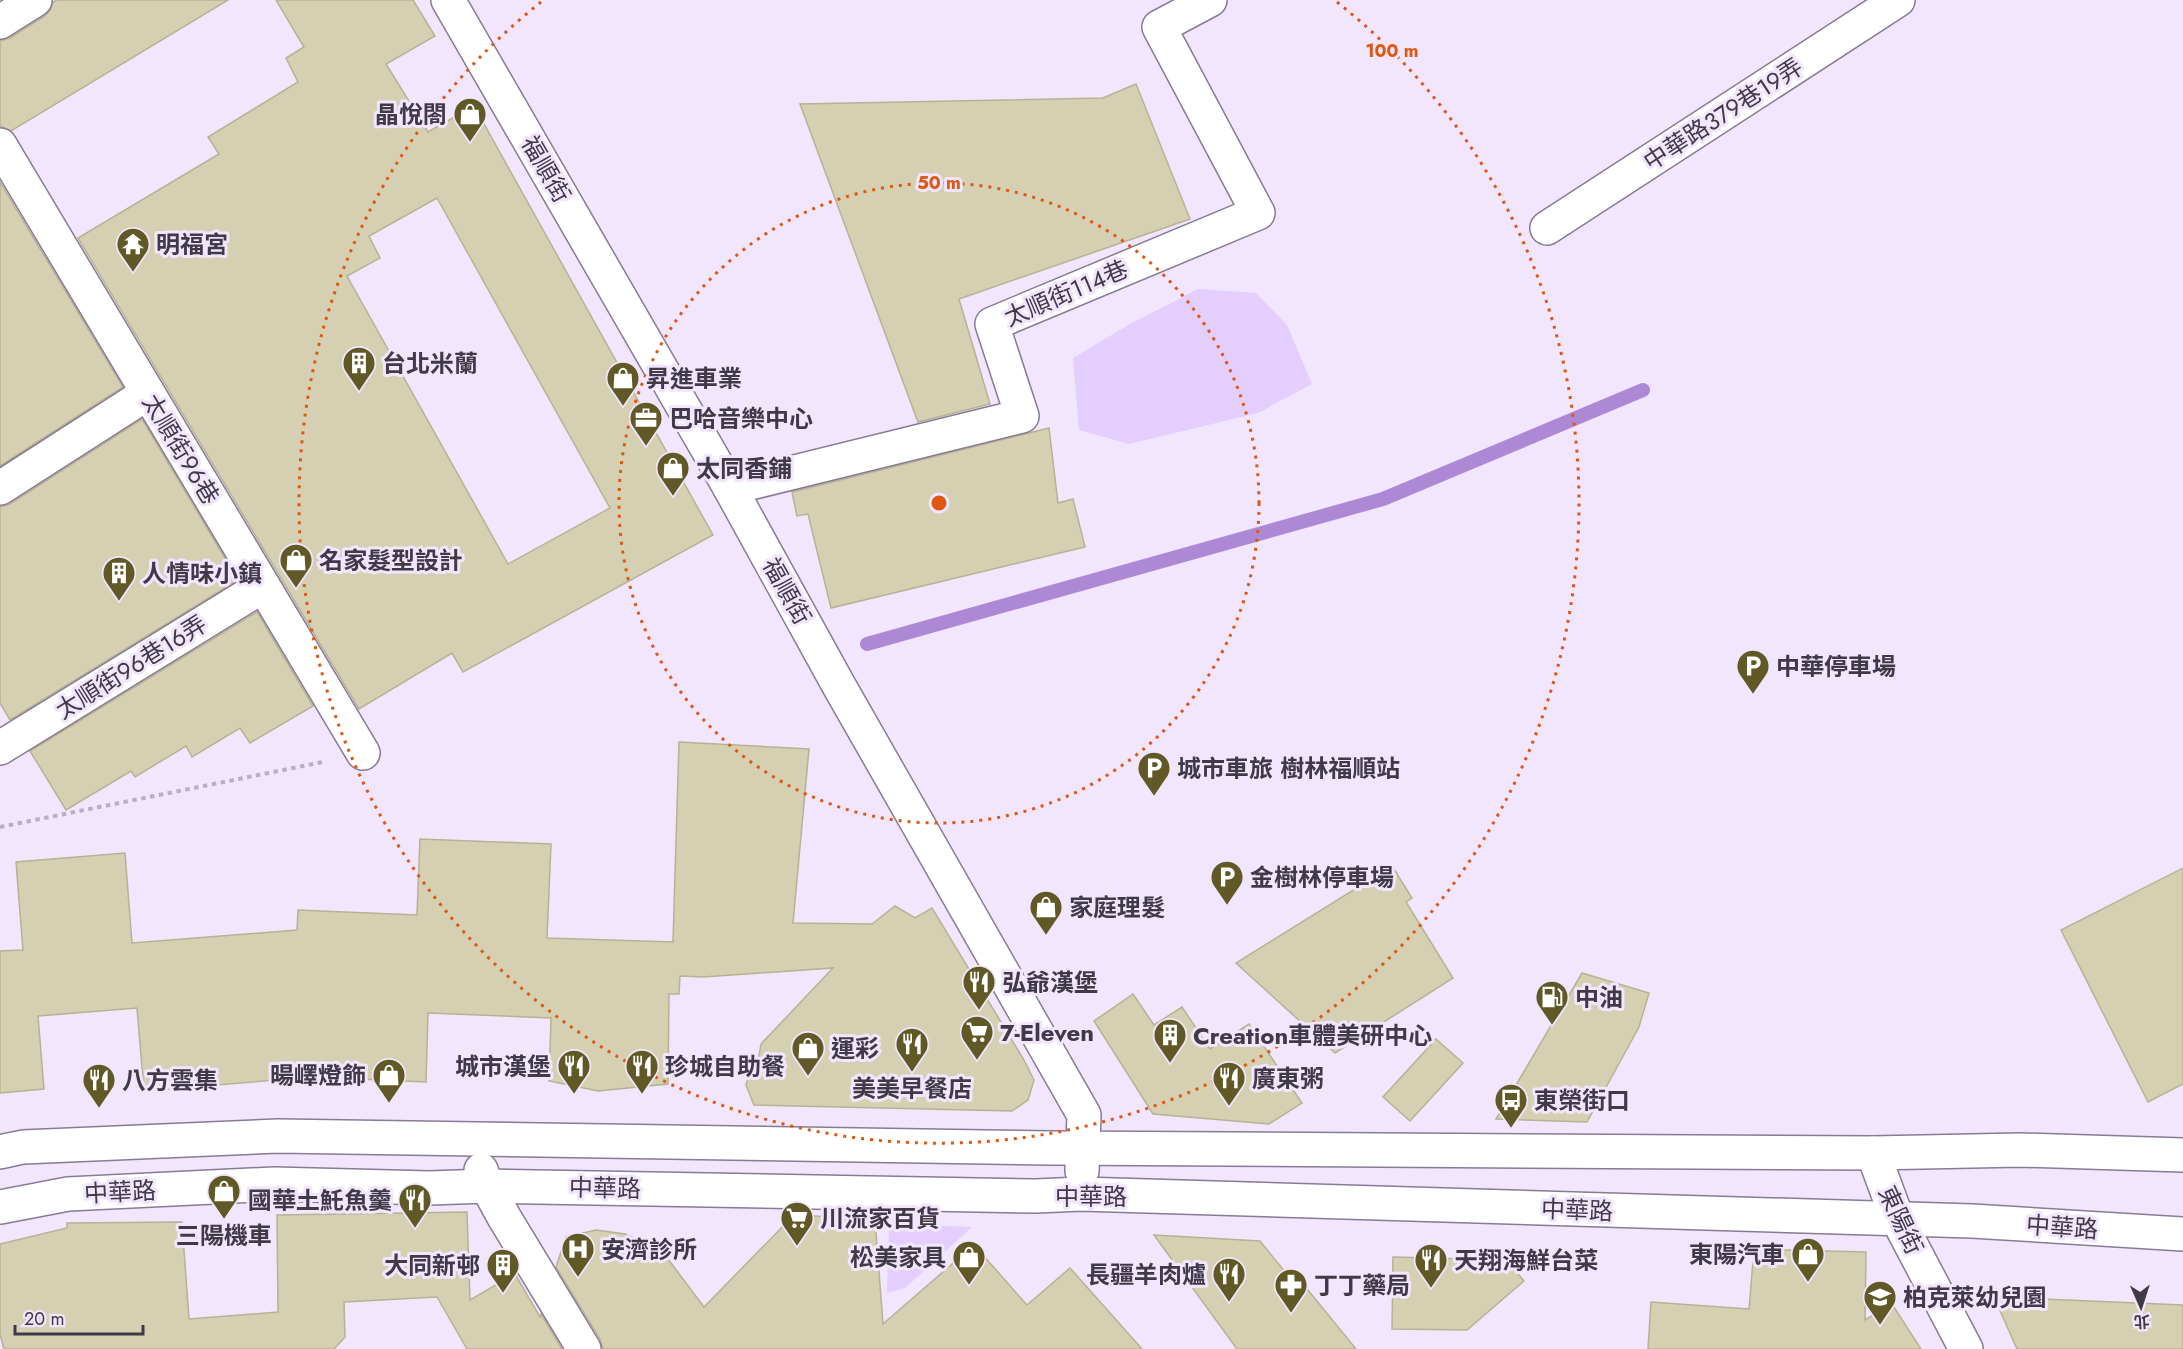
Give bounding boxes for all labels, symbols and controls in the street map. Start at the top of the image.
text: 100 m [1365,38,1419,64]
street label: 中華路379巷19弄 [1636,49,1810,179]
shop icon: 晶悅閤 [452,96,488,143]
place label: 晶悅閤 [375,97,447,132]
street label: 福順街 [513,129,579,209]
text: 50 m [917,170,961,196]
temple icon: 明福宮 [115,226,151,273]
place label: 明福宮 [156,227,228,262]
street label: 太順街114巷 [999,251,1133,335]
building icon: 台北米蘭 [341,345,377,392]
place label: 台北米蘭 [382,346,478,381]
shop icon: 昇進車業 [605,360,641,407]
place label: 昇進車業 [646,361,742,396]
street label: 太順街96巷 [134,387,228,511]
office icon: 巴哈音樂中心 [628,400,664,447]
place label: 巴哈音樂中心 [669,401,813,436]
shop icon: 太同香鋪 [655,450,691,497]
place label: 太同香鋪 [696,451,792,486]
centre of rings [929,493,949,513]
shop icon: 名家髮型設計 [278,542,314,589]
place label: 名家髮型設計 [319,543,463,578]
street label: 福順街 [754,551,820,631]
building icon: 人情味小鎮 [101,555,137,602]
place label: 人情味小鎮 [142,556,262,591]
street label: 太順街96巷16弄 [49,607,213,727]
parking icon: 中華停車場 [1735,648,1771,695]
place label: 中華停車場 [1776,649,1896,684]
parking icon: 城市車旅 樹林福順站 [1136,750,1172,797]
place label: 城市車旅 樹林福順站 [1177,751,1400,786]
parking icon: 金樹林停車場 [1209,859,1245,906]
place label: 金樹林停車場 [1250,860,1394,895]
shop icon: 家庭理髮 [1028,889,1064,936]
place label: 家庭理髮 [1069,890,1165,925]
restaurant icon: 弘爺漢堡 [961,964,997,1011]
place label: 弘爺漢堡 [1002,965,1098,1000]
fuel station icon: 中油 [1534,979,1570,1026]
place label: 中油 [1575,980,1623,1015]
supermarket icon: 7-Eleven [959,1014,995,1061]
place label: 7-Eleven [1000,1015,1094,1050]
building icon: Creation車體美研中心 [1152,1017,1188,1064]
place label: Creation車體美研中心 [1193,1018,1432,1053]
restaurant icon: 美美早餐店 [894,1026,930,1073]
shop icon: 運彩 [790,1030,826,1077]
place label: 運彩 [831,1031,879,1066]
restaurant icon: 城市漢堡 [556,1048,592,1095]
restaurant icon: 珍城自助餐 [624,1048,660,1095]
place label: 城市漢堡 [455,1049,551,1084]
place label: 珍城自助餐 [665,1049,785,1084]
shop icon: 暘嶧燈飾 [371,1057,407,1104]
place label: 暘嶧燈飾 [270,1058,366,1093]
restaurant icon: 廣東粥 [1211,1060,1247,1107]
place label: 廣東粥 [1252,1061,1324,1096]
restaurant icon: 八方雲集 [81,1062,117,1109]
place label: 八方雲集 [122,1063,218,1098]
place label: 美美早餐店 [852,1071,972,1106]
bus stop icon: 東榮街口 [1493,1082,1529,1129]
place label: 東榮街口 [1534,1083,1630,1118]
street label: 中華路 [569,1170,641,1206]
street label: 中華路 [83,1173,157,1211]
shop icon: 三陽機車 [206,1173,242,1220]
street label: 中華路 [1055,1179,1127,1214]
street label: 東陽街 [1870,1180,1932,1260]
restaurant icon: 國華土魠魚羹 [397,1182,433,1229]
place label: 國華土魠魚羹 [248,1183,392,1218]
street label: 中華路 [1540,1191,1614,1229]
supermarket icon: 川流家百貨 [779,1200,815,1247]
place label: 川流家百貨 [820,1201,940,1236]
street label: 中華路 [2025,1207,2099,1247]
place label: 三陽機車 [176,1218,272,1253]
hospital icon: 安濟診所 [560,1231,596,1278]
place label: 安濟診所 [601,1232,697,1267]
shop icon: 東陽汽車 [1790,1236,1826,1283]
place label: 東陽汽車 [1689,1237,1785,1272]
shop icon: 松美家具 [951,1239,987,1286]
place label: 松美家具 [850,1240,946,1275]
restaurant icon: 天翔海鮮台菜 [1413,1242,1449,1289]
place label: 天翔海鮮台菜 [1454,1243,1598,1278]
building icon: 大同新邨 [485,1247,521,1294]
place label: 大同新邨 [384,1248,480,1283]
restaurant icon: 長疆羊肉爐 [1211,1256,1247,1303]
place label: 長疆羊肉爐 [1086,1257,1206,1292]
pharmacy icon: 丁丁藥局 [1273,1267,1309,1314]
place label: 丁丁藥局 [1314,1268,1410,1303]
north arrow [2111,1277,2171,1337]
school or university icon: 柏克萊幼兒園 [1862,1279,1898,1326]
place label: 柏克萊幼兒園 [1903,1280,2047,1315]
scale bar [15,1298,142,1336]
text: 20 m [24,1306,64,1332]
text: 北 [2133,1310,2150,1333]

